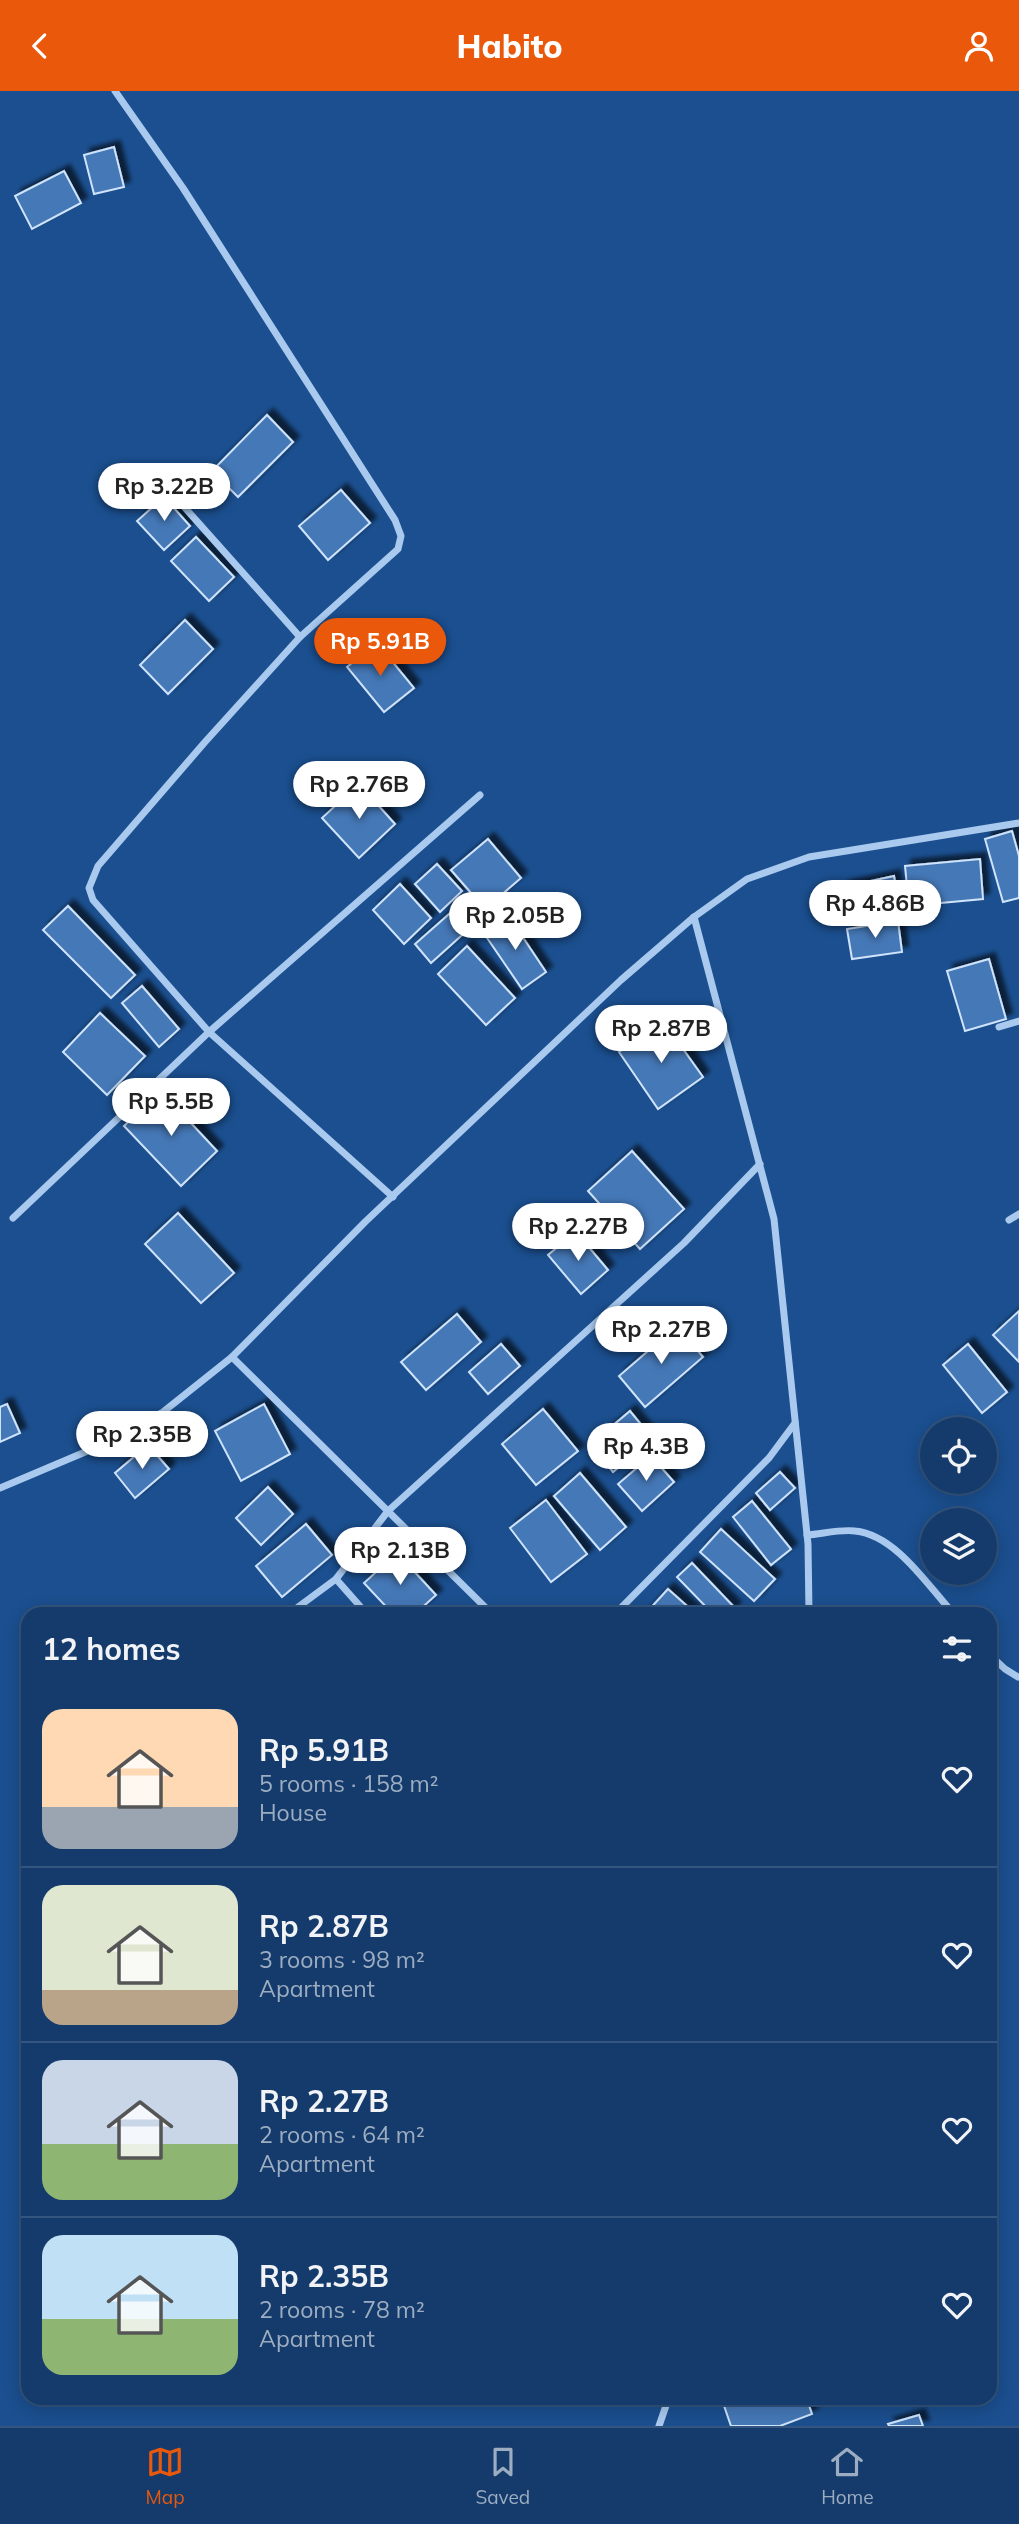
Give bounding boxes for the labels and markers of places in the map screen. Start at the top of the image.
pin: Rp 3.22B [92,463,236,523]
pin: Rp 5.91B [308,619,452,678]
pin: Rp 2.76B [287,761,431,821]
pin: Rp 4.86B [803,881,947,940]
pin: Rp 2.05B [443,893,587,952]
pin: Rp 2.87B [589,1005,733,1065]
pin: Rp 5.5B [106,1079,236,1138]
pin: Rp 2.27B [506,1203,650,1263]
pin: Rp 2.27B [589,1307,733,1366]
pin: Rp 2.35B [70,1411,214,1471]
pin: Rp 4.3B [581,1423,711,1483]
pin: Rp 2.13B [328,1527,472,1587]

